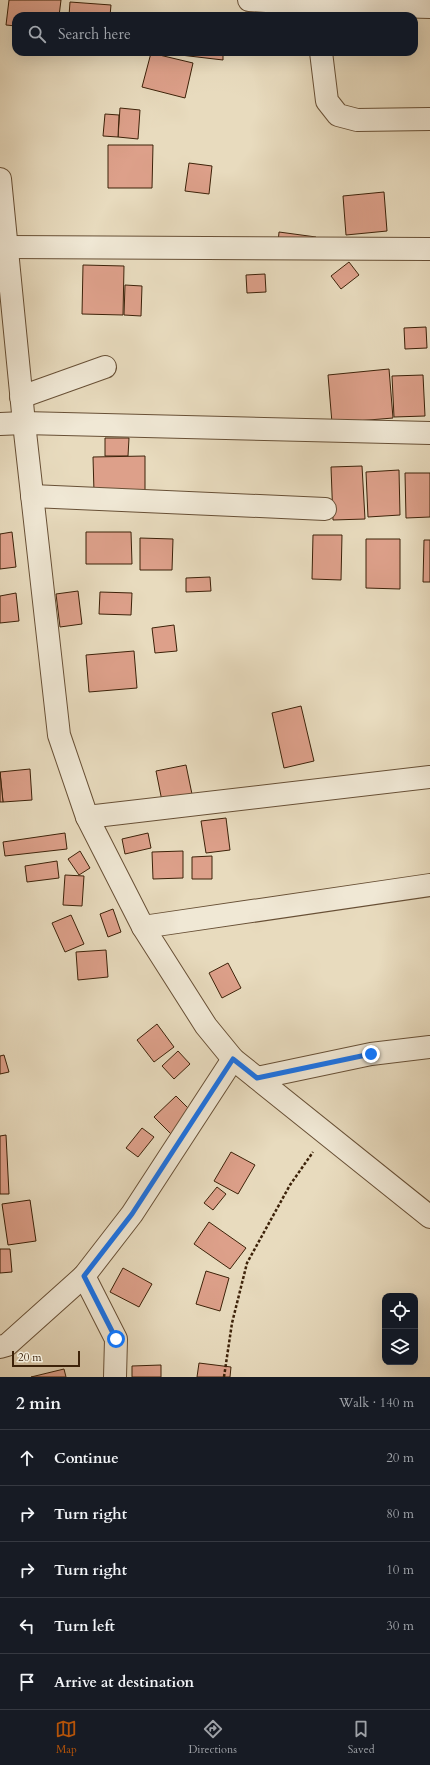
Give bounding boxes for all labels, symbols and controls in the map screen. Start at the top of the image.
search box [12,12,418,56]
icon: search [26,23,48,45]
text: Search here [58,24,131,44]
route end [362,1045,380,1063]
map controls [382,1293,418,1365]
button: locate [382,1293,418,1329]
button: layers [382,1329,418,1365]
route start [107,1330,125,1348]
scale bar [12,1349,80,1368]
text: 20 m [18,1350,42,1365]
text: 2 min [16,1392,61,1415]
text: Walk · 140 m [339,1394,414,1412]
icon: ahead [16,1447,38,1469]
text: Continue [54,1448,119,1468]
text: 20 m [386,1449,414,1467]
icon: right [16,1503,38,1525]
text: Turn right [54,1504,127,1524]
text: 80 m [386,1505,414,1523]
icon: right [16,1559,38,1581]
text: Turn right [54,1560,127,1580]
text: 10 m [386,1561,414,1579]
icon: left [16,1615,38,1637]
text: Turn left [54,1616,115,1636]
text: 30 m [386,1617,414,1635]
icon: arrive [16,1671,38,1693]
text: Arrive at destination [54,1672,194,1692]
tab: Map [55,1718,77,1757]
tab: Directions [188,1718,237,1757]
tab: Saved [348,1718,375,1757]

